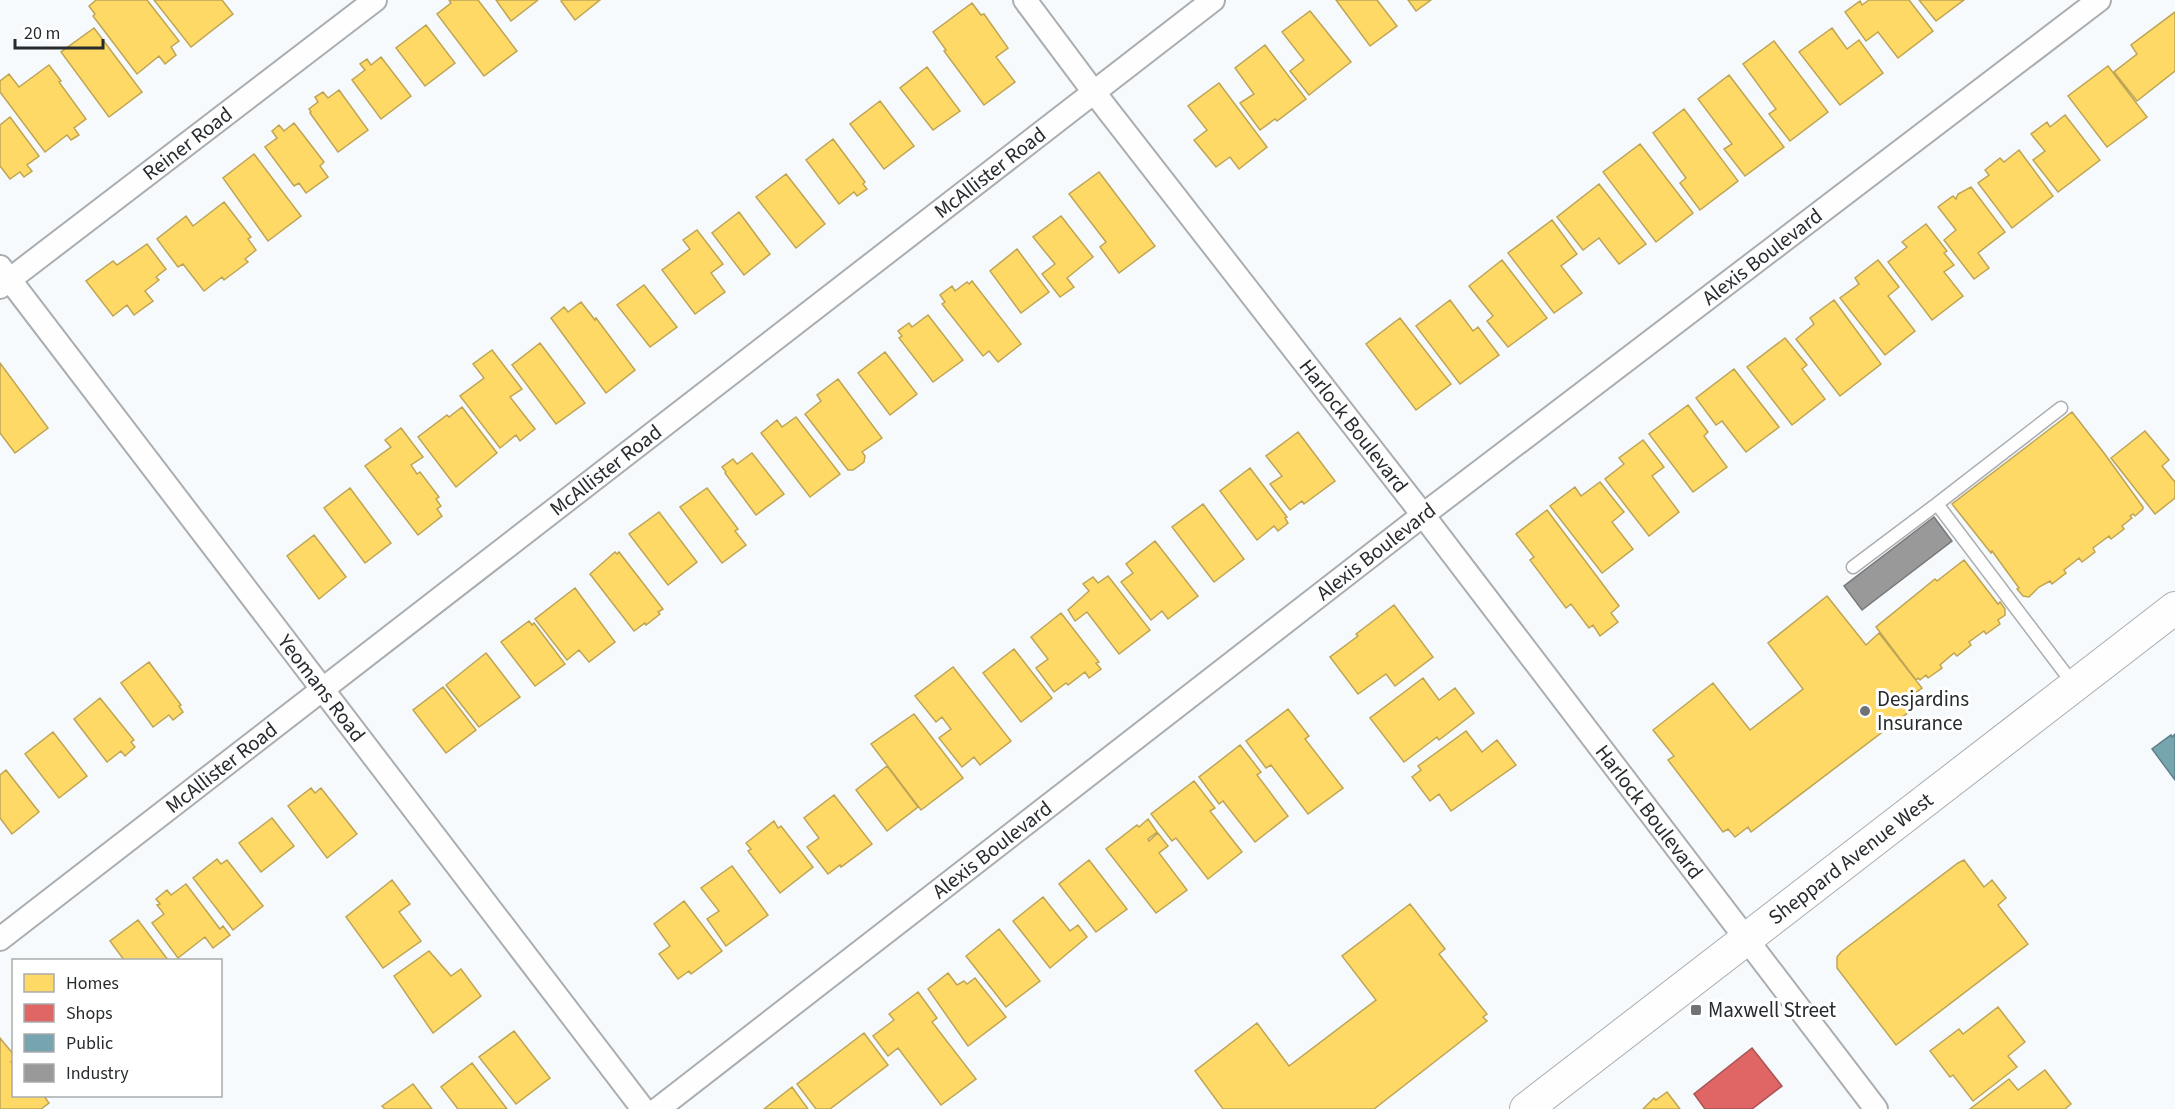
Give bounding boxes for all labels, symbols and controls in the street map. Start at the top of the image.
scale bar [15,12,104,50]
text: 20 m [24,21,60,46]
street label: Reiner Road [136,99,239,188]
street label: McAllister Road [928,120,1052,226]
street label: Alexis Boulevard [1696,201,1829,312]
street label: Harlock Boulevard [1292,353,1415,499]
street label: McAllister Road [543,417,668,523]
street label: Alexis Boulevard [1310,495,1442,608]
street label: Yeomans Road [270,627,373,748]
place label: Desjardins Insurance [1877,684,1969,738]
marker: Desjardins Insurance [1858,704,1872,718]
street label: McAllister Road [159,715,284,821]
street label: Harlock Boulevard [1588,738,1710,885]
street label: Sheppard Avenue West [1762,785,1939,932]
street label: Alexis Boulevard [926,793,1058,906]
legend [12,959,222,1097]
text: Homes [66,971,119,996]
place label: Maxwell Street [1708,995,1836,1025]
text: Shops [66,1001,113,1026]
marker: Maxwell Street [1689,1003,1703,1017]
text: Public [66,1031,113,1056]
text: Industry [66,1061,129,1086]

